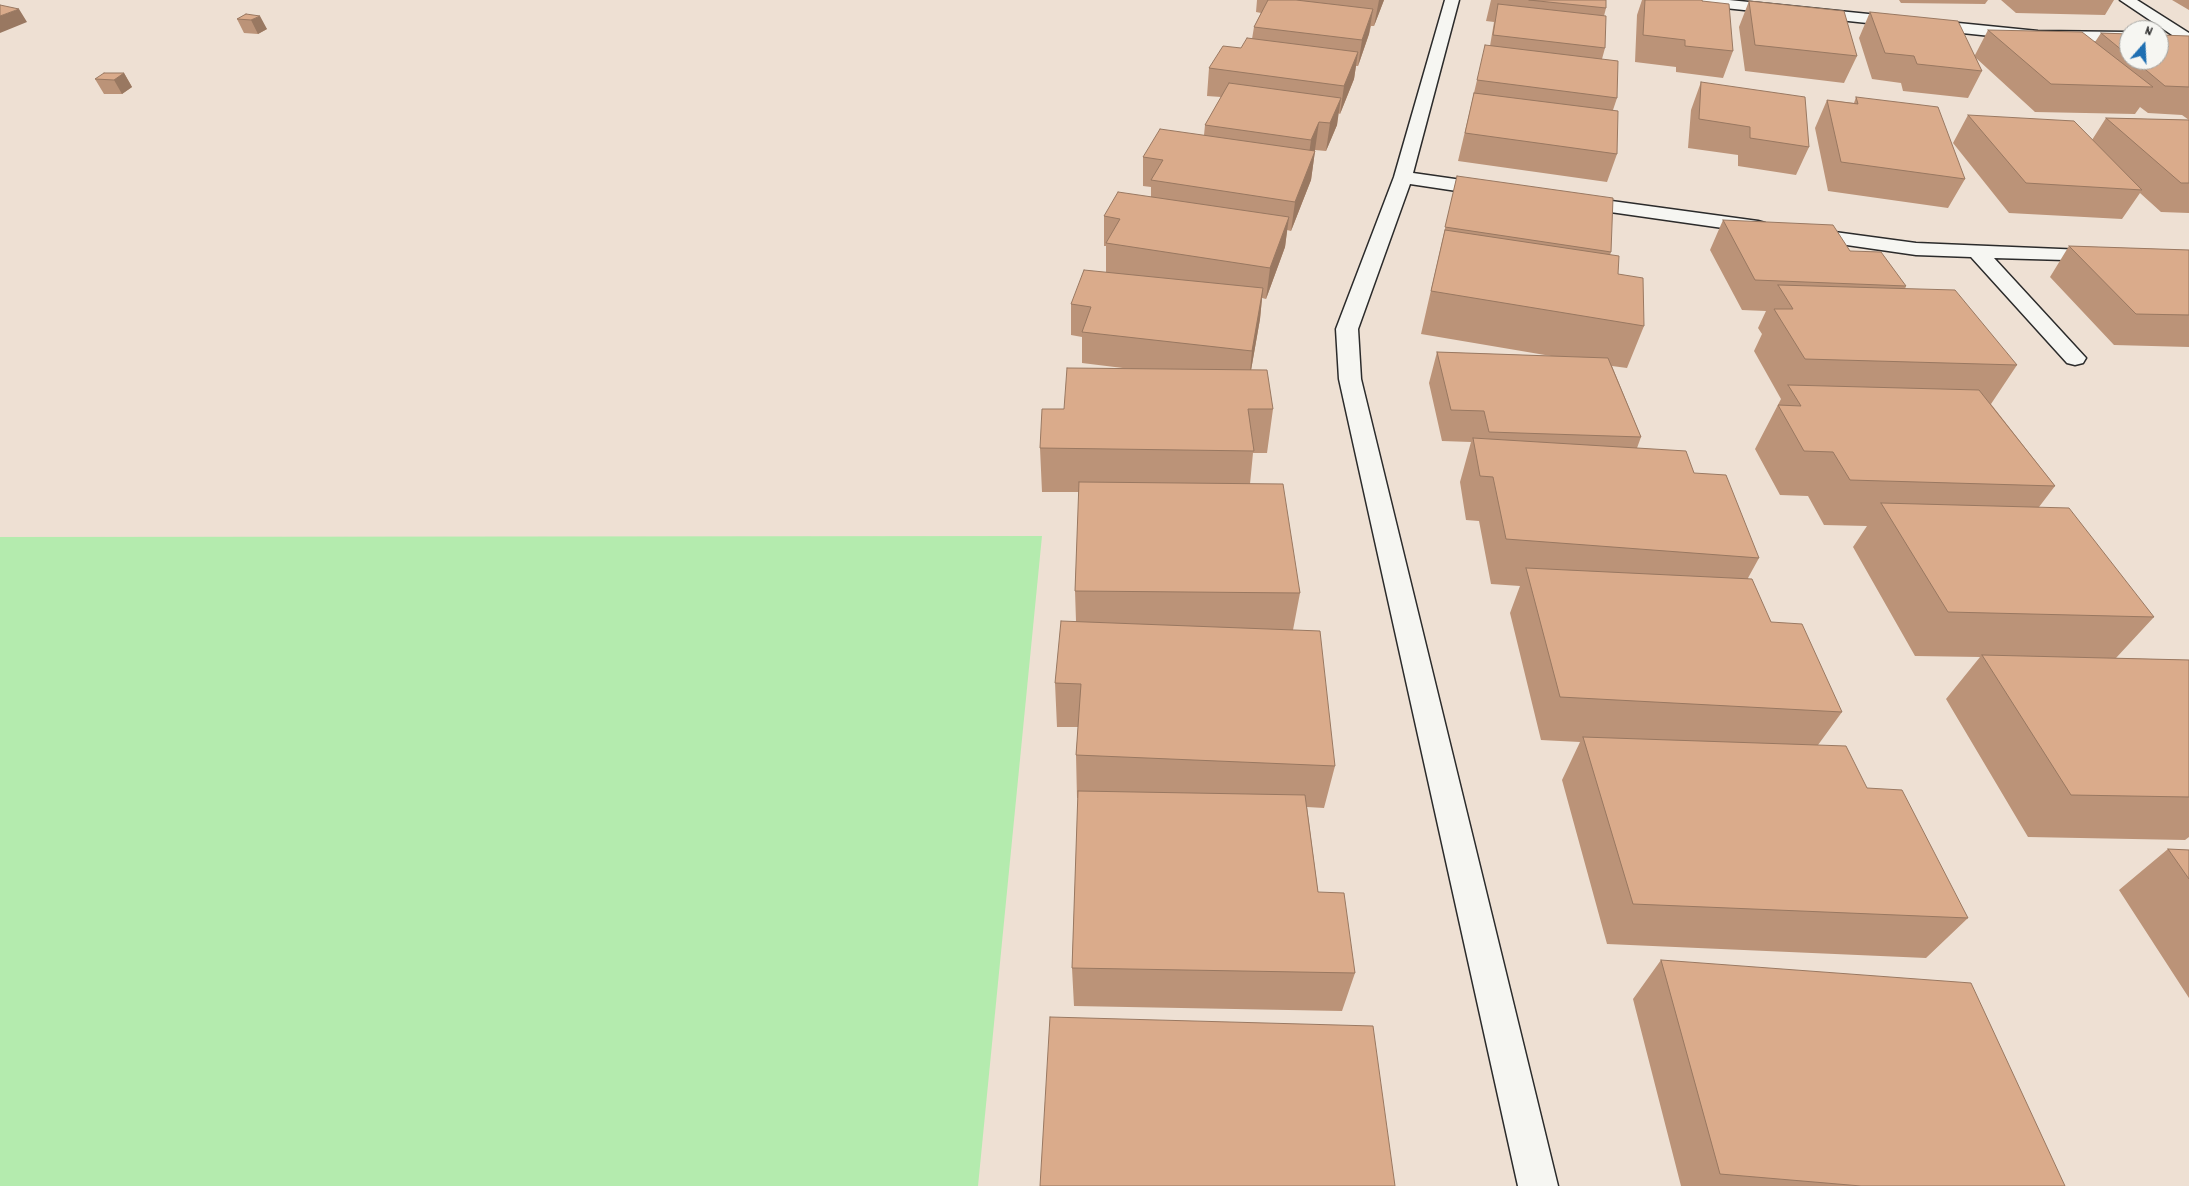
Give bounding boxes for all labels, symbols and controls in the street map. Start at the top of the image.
north arrow [2119,20,2169,70]
text: N [2142,21,2155,42]

